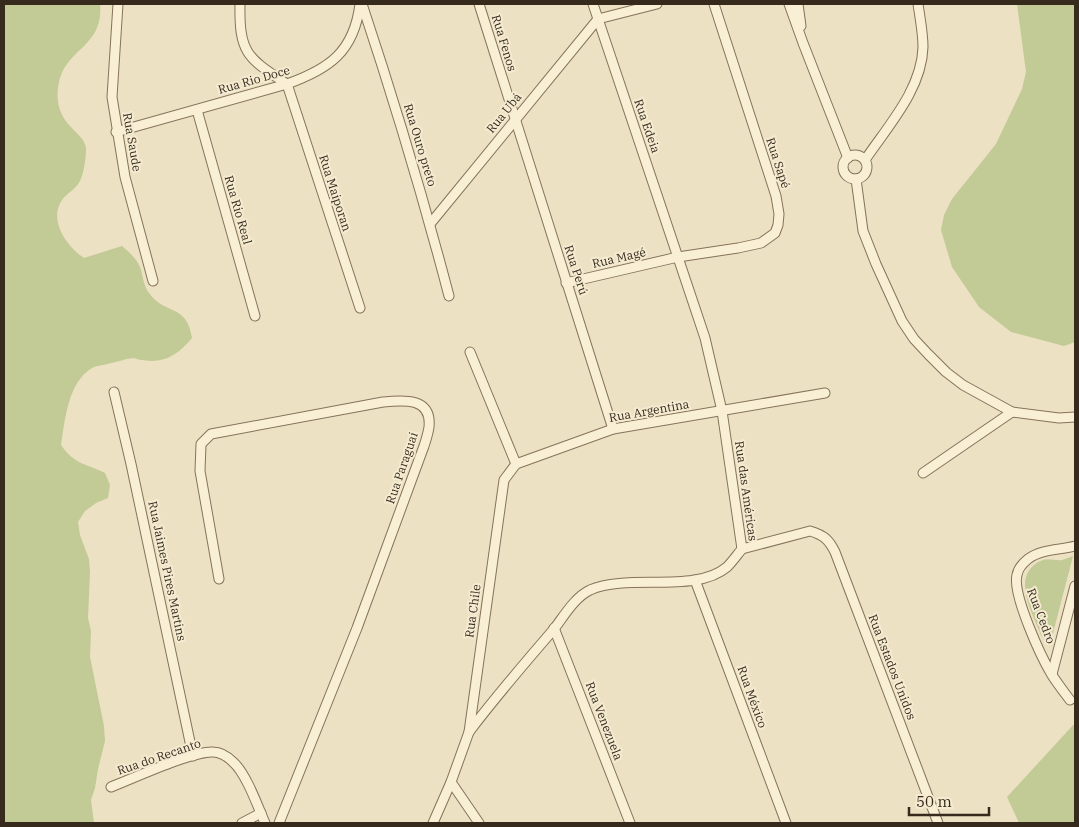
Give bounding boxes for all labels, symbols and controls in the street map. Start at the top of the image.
street label: Rua Fenos [489,13,520,73]
street label: Rua Rio Doce [216,62,292,97]
street label: Rua Ubá [483,89,525,136]
street label: Rua Edeia [631,97,664,155]
street label: Rua Ouro preto [401,102,440,188]
street label: Rua Saude [120,111,145,173]
street label: Rua Sapé [763,136,794,190]
street label: Rua Maiporan [316,153,355,233]
street label: Rua Rio Real [222,174,256,246]
street label: Rua Perú [561,243,592,297]
street label: Rua Magé [591,244,647,271]
street label: Rua Argentina [608,396,691,425]
street label: Rua Paraguai [382,430,421,506]
street label: Rua das Américas [732,440,761,542]
street label: Rua Jaimes Pires Martins [145,500,190,642]
street label: Rua Chile [461,583,484,639]
street label: Rua Cedro [1024,586,1059,646]
street label: Rua Estados Unidos [865,612,920,722]
street label: Rua México [734,664,771,730]
street label: Rua Venezuela [583,680,626,763]
street label: Rua do Recanto [115,735,203,778]
scale bar [909,784,989,816]
text: 50 m [916,792,952,811]

